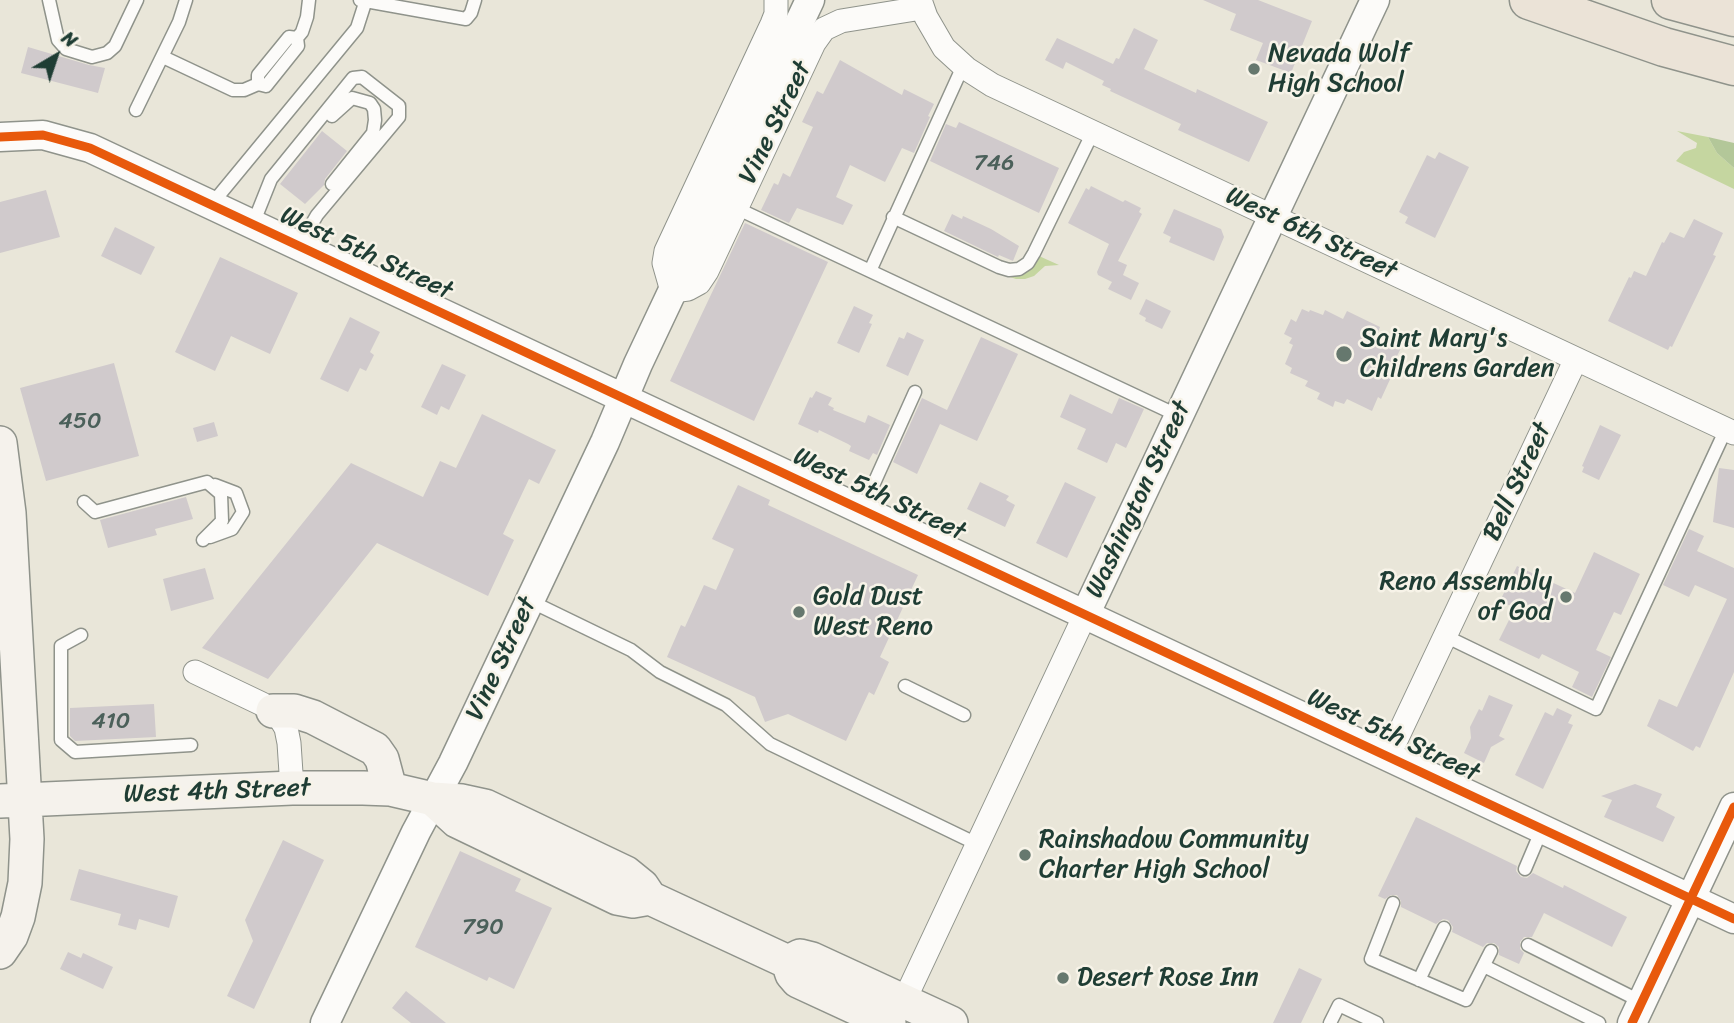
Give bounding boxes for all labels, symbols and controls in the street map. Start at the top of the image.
north arrow [21,21,91,91]
text: N [54,22,85,56]
place label: Nevada Wolf High School [1268,38,1410,100]
street label: Vine Street [733,57,819,189]
marker: Nevada Wolf High School [1246,61,1262,77]
house number: 746 [974,150,1014,178]
street label: West 6th Street [1220,181,1402,287]
street label: West 5th Street [275,200,457,308]
place label: Saint Mary's Childrens Garden [1360,323,1555,384]
marker: Saint Mary's Childrens Garden [1334,344,1354,364]
street label: Washington Street [1080,397,1198,603]
house number: 450 [59,408,101,436]
street label: Bell Street [1477,418,1559,546]
street label: West 5th Street [788,441,970,549]
place label: Reno Assembly of God [1380,566,1552,628]
place label: Gold Dust West Reno [813,581,933,642]
marker: Reno Assembly of God [1558,589,1574,605]
street label: Vine Street [460,592,544,726]
marker: Gold Dust West Reno [791,604,807,620]
street label: West 5th Street [1302,682,1484,790]
house number: 410 [92,708,130,736]
street label: West 4th Street [123,773,311,811]
place label: Rainshadow Community Charter High School [1039,824,1309,886]
marker: Rainshadow Community Charter High School [1017,847,1033,863]
house number: 790 [462,914,504,942]
place label: Desert Rose Inn [1077,962,1259,994]
marker: Desert Rose Inn [1055,970,1071,986]

